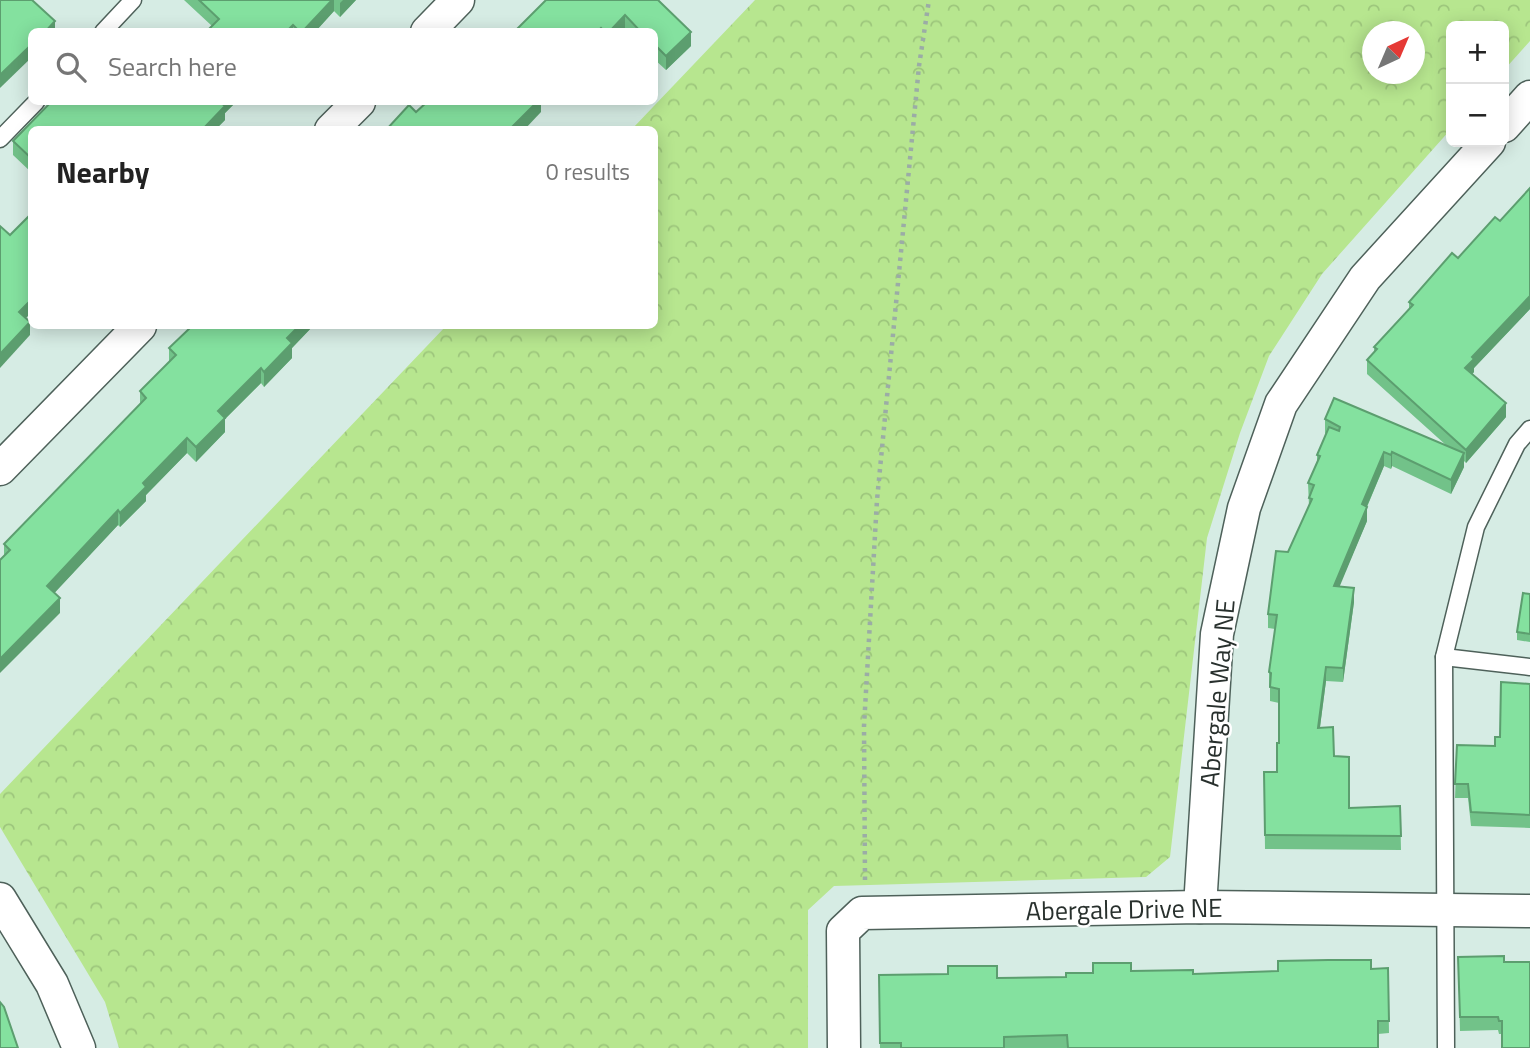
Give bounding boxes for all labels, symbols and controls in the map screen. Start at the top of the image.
north arrow [1362,21,1425,84]
map controls [1446,21,1509,147]
button: + [1446,21,1509,84]
search box [28,28,658,105]
text: Search here [108,47,237,86]
icon: search [52,48,90,86]
button: − [1446,84,1509,147]
text: Nearby [56,149,149,195]
text: 0 results [546,154,630,189]
street label: Abergale Way NE [1189,598,1245,788]
street label: Abergale Drive NE [1025,888,1223,930]

